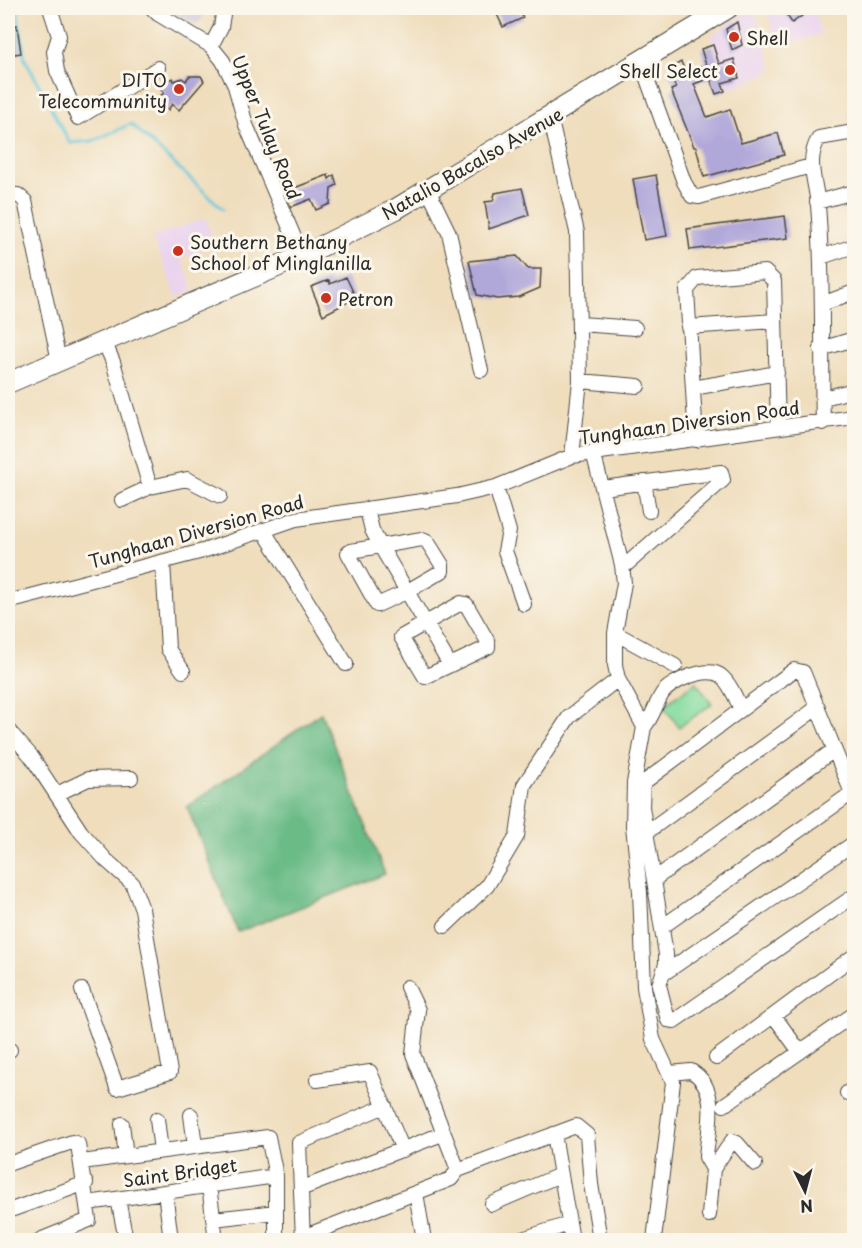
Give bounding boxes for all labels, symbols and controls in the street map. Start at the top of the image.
place label: Shell [746,24,788,51]
marker: Shell [727,30,741,44]
street label: Upper Tulay Road [226,51,308,203]
place label: Shell Select [619,57,718,84]
marker: Shell Select [723,63,737,77]
place label: DITO Telecommunity [38,66,167,114]
marker: DITO Telecommunity [172,82,186,96]
street label: Natalio Bacalso Avenue [376,100,568,226]
place label: Southern Bethany School of Minglanilla [190,228,372,276]
marker: Southern Bethany School of Minglanilla [171,244,185,258]
place label: Petron [338,285,394,312]
marker: Petron [319,291,333,305]
street label: Tunghaan Diversion Road [577,393,801,451]
street label: Tunghaan Diversion Road [85,487,307,575]
street label: Saint Bridget [121,1151,239,1193]
north arrow [775,1161,835,1221]
text: N [799,1194,814,1220]

